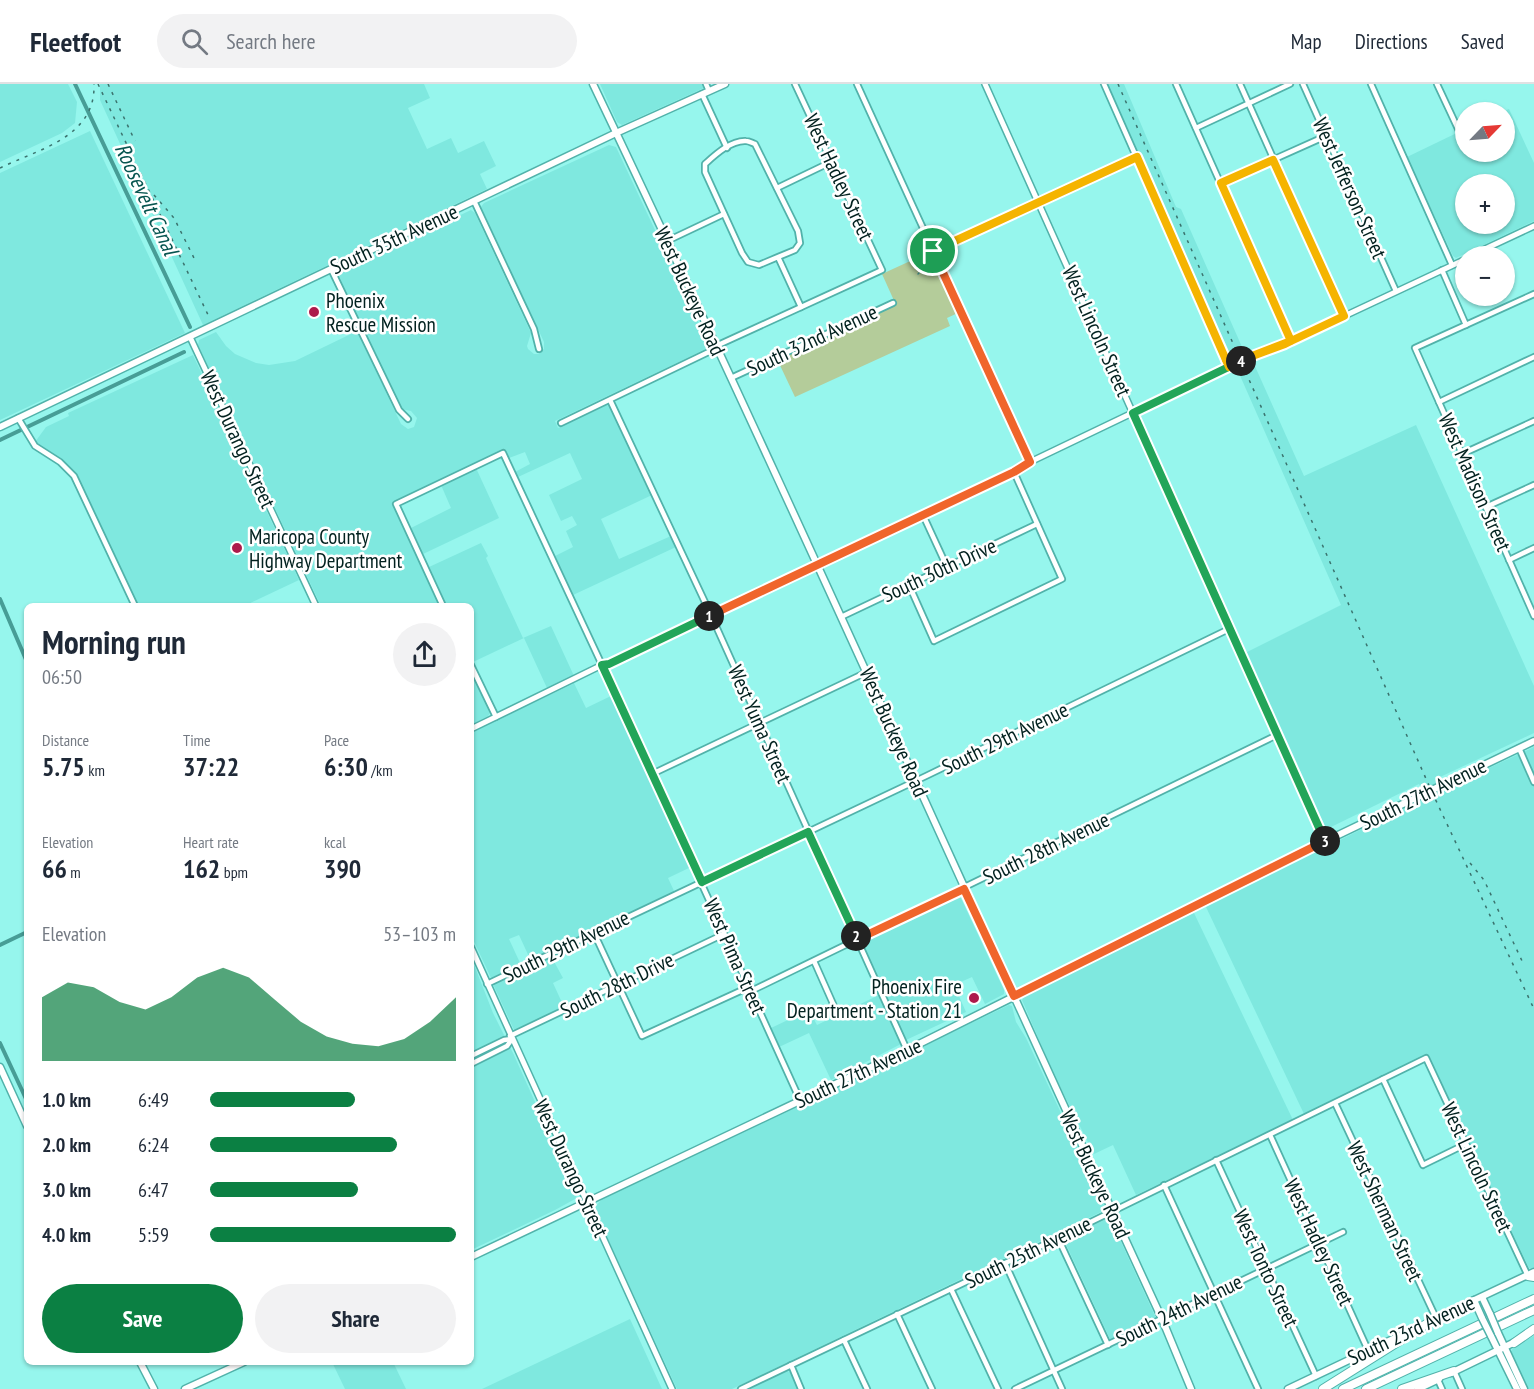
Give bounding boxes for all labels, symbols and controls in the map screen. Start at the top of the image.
search box [157,14,577,68]
text: Fleetfoot [30,23,121,60]
icon: search [178,25,211,58]
text: Search here [226,27,316,55]
text: Map [1291,28,1322,55]
text: Directions [1355,28,1428,55]
text: Saved [1461,28,1504,55]
north arrow [1455,102,1515,162]
map controls [1455,102,1515,306]
street label: West Hadley Street [798,109,880,245]
street label: West Jefferson Street [1307,113,1393,263]
water label: Roosevelt Canal [109,138,186,261]
button: + [1455,174,1515,234]
street label: South 35th Avenue [326,198,462,280]
street label: West Buckeye Road [648,222,732,360]
pin [907,225,958,276]
icon: arrive [916,234,949,267]
button: − [1455,246,1515,306]
street label: West Lincoln Street [1056,262,1138,401]
place label: Phoenix Rescue Mission [326,287,436,338]
street label: South 32nd Avenue [742,298,882,382]
marker: Phoenix Rescue Mission [307,305,321,319]
pin: 4 [1226,346,1256,376]
text: 4 [1237,351,1245,371]
street label: West Durango Street [194,366,282,512]
street label: West Madison Street [1433,409,1518,555]
place label: Maricopa County Highway Department [249,523,402,574]
street label: South 30th Drive [877,532,1001,608]
marker: Maricopa County Highway Department [230,541,244,555]
pin: 1 [694,601,724,631]
text: 1 [705,606,713,626]
text: Morning run [42,620,186,663]
button: share [393,623,456,686]
street label: West Yuma Street [722,661,798,787]
street label: West Buckeye Road [853,663,935,801]
text: 06:50 [42,664,82,690]
street label: South 29th Avenue [937,696,1073,780]
text: Distance [42,730,89,750]
text: Time [183,730,211,750]
text: Pace [324,730,349,750]
text: 5.75 [42,750,85,783]
text: 37:22 [183,750,239,783]
text: 6:30 [324,750,368,783]
street label: South 27th Avenue [1355,752,1491,836]
text: km [85,760,105,780]
text: /km [368,760,393,780]
street label: South 28th Avenue [978,806,1114,890]
pin: 3 [1310,826,1340,856]
text: 3 [1321,831,1329,851]
text: Elevation [42,832,93,852]
text: Heart rate [183,832,239,852]
text: kcal [324,832,346,852]
text: 66 [42,852,67,885]
text: 162 [183,852,220,885]
text: 390 [324,852,361,885]
text: m [67,862,81,882]
text: bpm [220,862,248,882]
street label: West Pima Street [698,894,773,1018]
street label: South 29th Avenue [498,904,634,988]
text: Elevation [42,921,106,947]
text: 53–103 m [383,921,456,947]
pin: 2 [841,921,871,951]
text: 2 [852,926,860,946]
street label: South 28th Drive [556,946,678,1024]
place label: Phoenix Fire Department - Station 21 [787,973,962,1024]
marker: Phoenix Fire Department - Station 21 [967,991,981,1005]
street label: South 27th Avenue [790,1032,926,1114]
text: 1.0 km [42,1087,91,1113]
text: 6:49 [138,1087,169,1113]
street label: West Durango Street [527,1095,615,1241]
street label: West Lincoln Street [1435,1098,1519,1236]
street label: West Buckeye Road [1053,1105,1137,1243]
text: 2.0 km [42,1132,91,1158]
text: 6:24 [138,1132,169,1158]
street label: West Sherman Street [1341,1137,1429,1285]
street label: West Hadley Street [1278,1174,1360,1310]
text: 3.0 km [42,1177,91,1203]
text: 6:47 [138,1177,169,1203]
street label: West Tonto Street [1227,1205,1305,1331]
street label: South 25th Avenue [960,1210,1096,1294]
text: 4.0 km [42,1222,91,1248]
text: 5:59 [138,1222,169,1248]
street label: South 24th Avenue [1111,1268,1247,1352]
button: Save [42,1284,243,1353]
button: Share [255,1284,456,1353]
street label: South 23rd Avenue [1343,1289,1479,1371]

